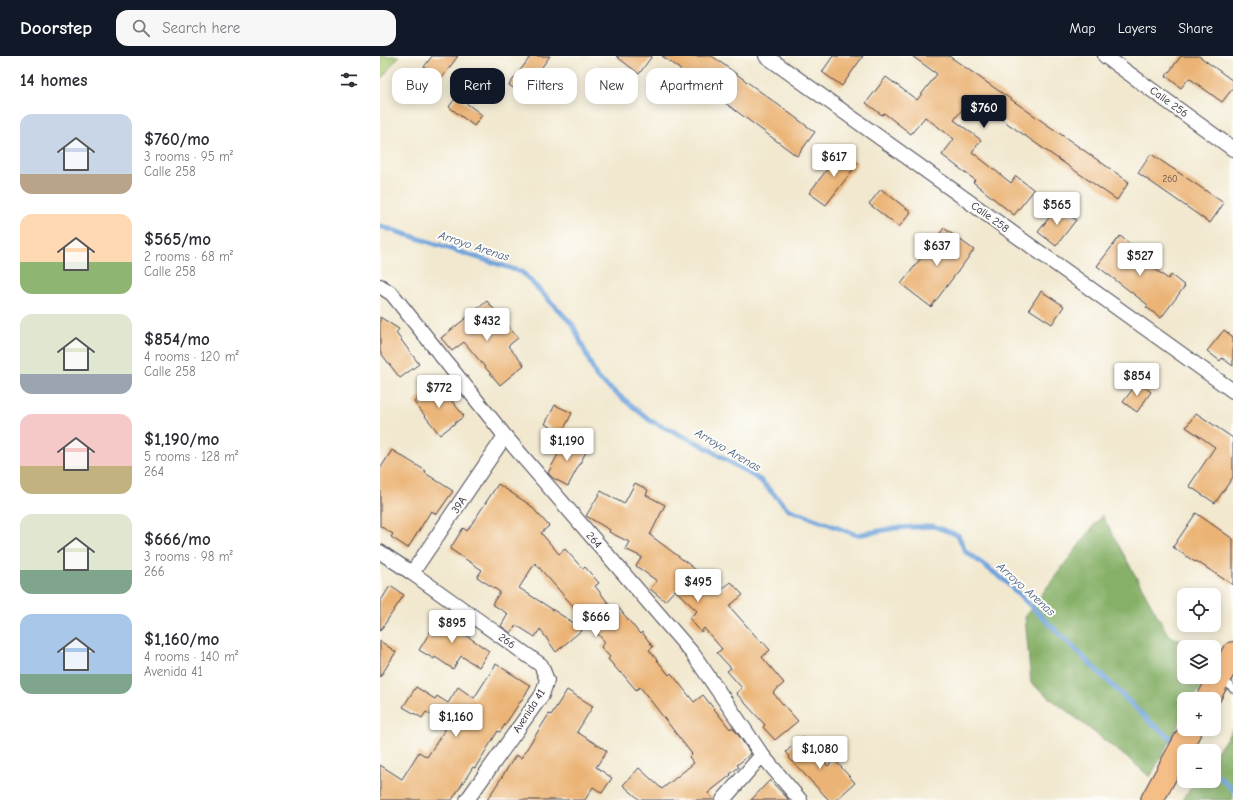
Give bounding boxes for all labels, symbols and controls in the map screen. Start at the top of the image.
search box [116,10,396,46]
text: Doorstep [20,17,92,39]
icon: search [130,17,152,39]
text: Search here [162,19,240,37]
text: Map [1069,20,1096,37]
text: Layers [1118,20,1156,37]
text: Share [1178,20,1213,37]
chip: Buy [392,68,442,104]
chip: Rent [450,68,505,104]
chip: Filters [513,68,577,104]
chip: New [585,68,638,104]
chip: Apartment [646,68,737,104]
icon: filters [338,69,360,91]
text: 14 homes [20,71,87,90]
street label: Calle 256 [1147,84,1191,120]
pin: $760 [960,95,1008,129]
text: $760 [970,100,998,115]
icon: home [52,130,100,178]
text: $760/mo [144,130,210,149]
pin: $617 [810,144,858,178]
text: 3 rooms · 95 m² [144,149,233,164]
text: $617 [821,149,847,164]
text: Calle 258 [144,164,196,179]
house number: 260 [1162,174,1178,184]
pin: $565 [1033,192,1081,226]
text: $565 [1043,197,1071,212]
street label: Calle 258 [968,199,1012,235]
water label: Arroyo Arenas [436,228,511,264]
icon: home [52,230,100,278]
text: $565/mo [144,230,211,249]
pin: $637 [913,233,961,267]
text: $637 [924,238,950,253]
pin: $527 [1116,243,1164,277]
text: $527 [1127,248,1153,263]
text: 2 rooms · 68 m² [144,249,233,264]
text: Calle 258 [144,264,196,279]
pin: $432 [463,308,511,342]
text: $432 [474,313,500,328]
icon: home [52,330,100,378]
text: $854/mo [144,330,210,349]
text: 4 rooms · 120 m² [144,349,239,364]
pin: $854 [1113,363,1161,397]
text: Calle 258 [144,364,196,379]
text: $854 [1123,368,1151,383]
pin: $772 [415,375,463,409]
text: $772 [426,380,452,395]
water label: Arroyo Arenas [692,425,763,474]
pin: $1,190 [534,428,600,462]
icon: home [52,430,100,478]
text: $1,190/mo [144,430,219,449]
text: $1,190 [550,433,584,448]
text: 5 rooms · 128 m² [144,449,238,464]
text: 264 [144,464,164,479]
street label: 39A [449,493,470,516]
street label: 264 [584,529,604,551]
icon: home [52,530,100,578]
text: $666/mo [144,530,211,549]
text: 3 rooms · 98 m² [144,549,233,564]
water label: Arroyo Arenas [993,559,1058,619]
text: 266 [144,564,165,579]
pin: $495 [674,569,722,603]
text: $495 [684,574,712,589]
map controls [1177,588,1221,788]
button: locate [1177,588,1221,632]
pin: $666 [572,604,620,638]
text: $666 [582,609,610,624]
pin: $895 [428,610,476,644]
text: $895 [438,615,466,630]
icon: home [52,630,100,678]
text: $1,160/mo [144,630,219,649]
street label: 266 [496,631,518,651]
button: layers [1177,640,1221,684]
text: 4 rooms · 140 m² [144,649,238,664]
text: Avenida 41 [144,664,203,679]
street label: Avenida 41 [510,687,548,735]
button: + [1177,692,1221,736]
pin: $1,160 [423,704,489,738]
text: $1,160 [439,709,473,724]
pin: $1,080 [787,736,853,770]
text: $1,080 [802,741,838,756]
button: − [1177,744,1221,788]

